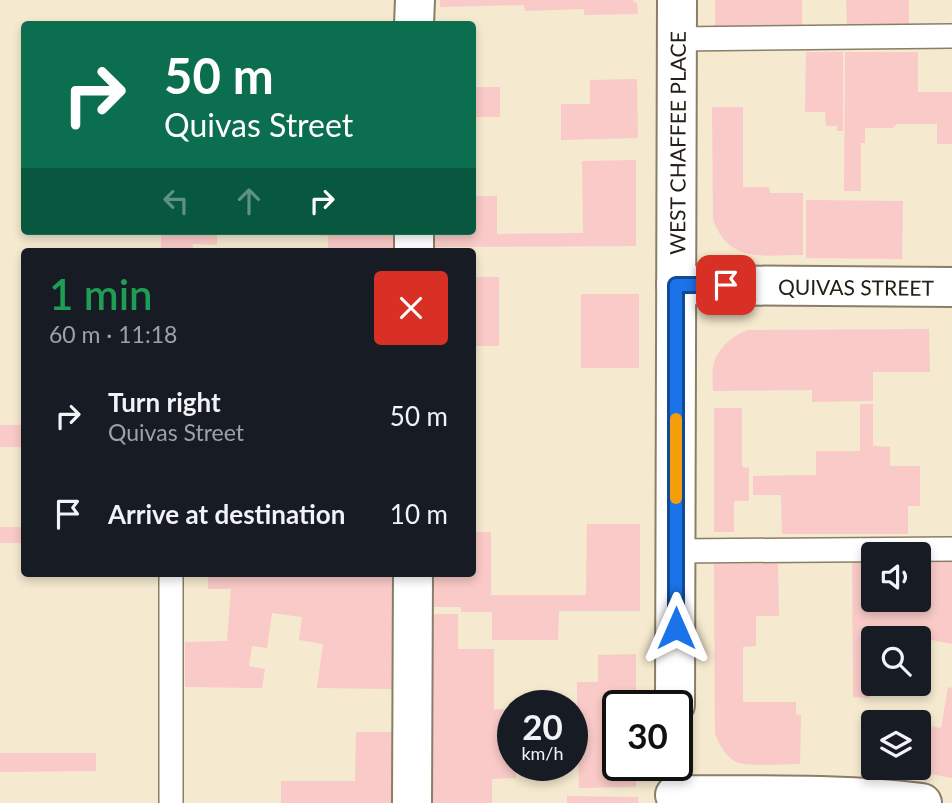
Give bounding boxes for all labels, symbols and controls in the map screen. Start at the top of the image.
street label: WEST CHAFFEE PLACE [664,31,689,255]
text: 50 m [164,46,274,104]
icon: right [49,49,140,140]
text: Quivas Street [164,105,353,144]
icon: left [157,182,195,220]
icon: ahead [230,182,268,220]
icon: right [303,182,341,220]
pin [696,255,756,315]
icon: arrive [707,266,745,304]
text: 1 min [49,269,153,319]
button: close [374,271,448,345]
street label: QUIVAS STREET [778,273,935,299]
text: 60 m · 11:18 [49,320,177,348]
text: Turn right [108,386,221,418]
icon: right [49,397,87,435]
text: 50 m [390,400,448,432]
text: Quivas Street [108,418,244,446]
icon: arrive [49,495,87,533]
text: Arrive at destination [108,498,345,530]
text: 10 m [390,498,448,530]
map controls [861,542,931,780]
button: sound [861,542,931,612]
position arrow [639,591,713,665]
button: search [861,626,931,696]
speed limit sign: 30 [602,690,693,781]
text: 20 [522,705,563,747]
button: layers [861,710,931,780]
text: km/h [521,742,564,764]

